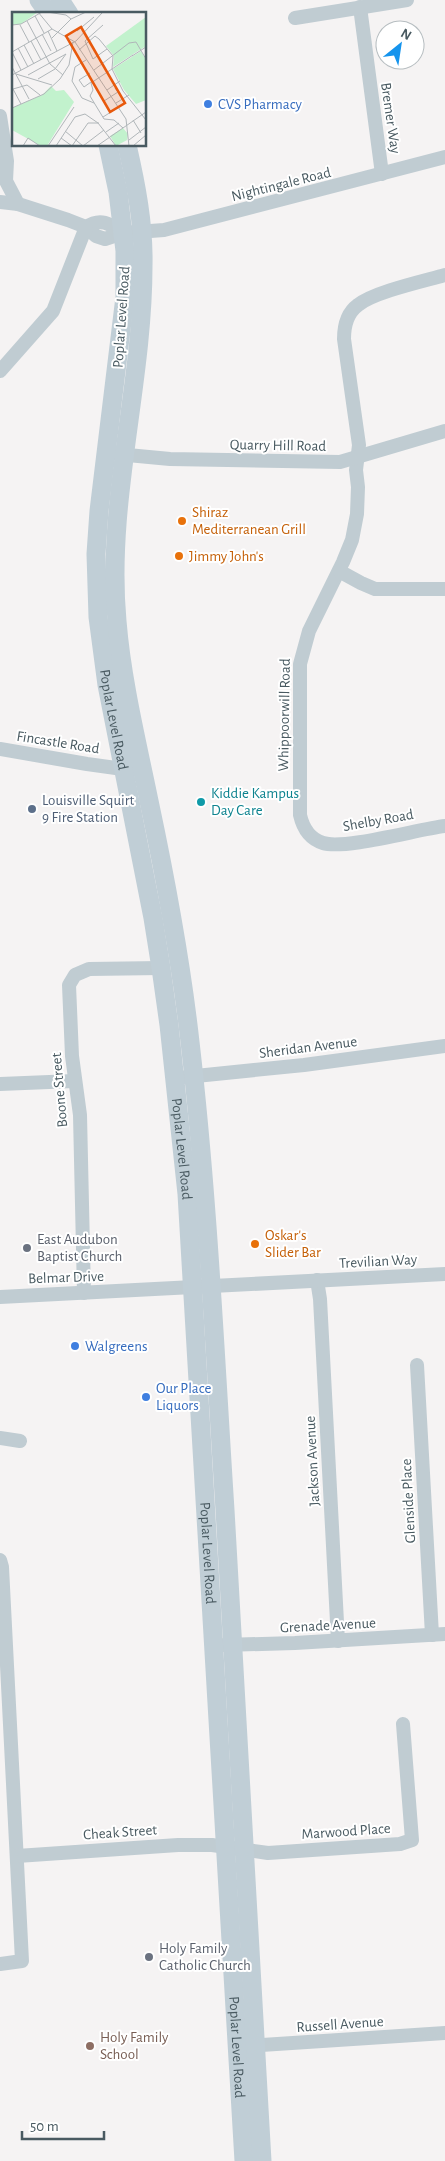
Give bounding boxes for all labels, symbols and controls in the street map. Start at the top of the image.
inset map [12,12,146,146]
north arrow [375,20,425,70]
text: N [398,26,414,43]
street label: Bremer Way [378,82,403,155]
place label: CVS Pharmacy [218,97,303,112]
marker: CVS Pharmacy [202,98,214,110]
street label: Nightingale Road [230,165,333,204]
street label: Poplar Level Road [110,265,133,368]
street label: Quarry Hill Road [230,437,327,454]
place label: Shiraz Mediterranean Grill [192,505,306,537]
marker: Shiraz Mediterranean Grill [176,515,188,527]
place label: Jimmy John's [189,549,264,564]
marker: Jimmy John's [173,550,185,562]
street label: Whippoorwill Road [276,658,293,772]
street label: Poplar Level Road [97,668,131,771]
street label: Fincastle Road [15,729,101,756]
place label: Kiddie Kampus Day Care [211,786,299,818]
place label: Louisville Squirt 9 Fire Station [42,793,135,825]
marker: Kiddie Kampus Day Care [195,796,207,808]
marker: Louisville Squirt 9 Fire Station [26,803,38,815]
street label: Shelby Road [342,807,415,834]
street label: Sheridan Avenue [258,1034,358,1061]
street label: Boone Street [49,1052,70,1128]
street label: Poplar Level Road [169,1097,194,1200]
place label: Oskar's Slider Bar [265,1228,321,1260]
place label: East Audubon Baptist Church [37,1232,122,1264]
marker: Oskar's Slider Bar [249,1238,261,1250]
marker: East Audubon Baptist Church [21,1242,33,1254]
street label: Trevilian Way [339,1252,418,1271]
street label: Belmar Drive [28,1269,104,1286]
place label: Walgreens [85,1339,147,1354]
marker: Walgreens [69,1340,81,1352]
place label: Our Place Liquors [156,1381,212,1413]
marker: Our Place Liquors [140,1391,152,1403]
street label: Jackson Avenue [303,1415,322,1507]
street label: Glenside Place [399,1458,418,1544]
street label: Poplar Level Road [197,1502,218,1605]
street label: Grenade Avenue [280,1615,376,1636]
street label: Marwood Place [301,1821,391,1842]
street label: Cheak Street [83,1822,158,1843]
place label: Holy Family Catholic Church [159,1941,251,1973]
marker: Holy Family Catholic Church [143,1951,155,1963]
street label: Poplar Level Road [226,1996,247,2099]
street label: Russell Avenue [296,2014,384,2035]
place label: Holy Family School [100,2030,169,2062]
marker: Holy Family School [84,2040,96,2052]
scale bar [22,2108,105,2140]
text: 50 m [30,2119,59,2134]

